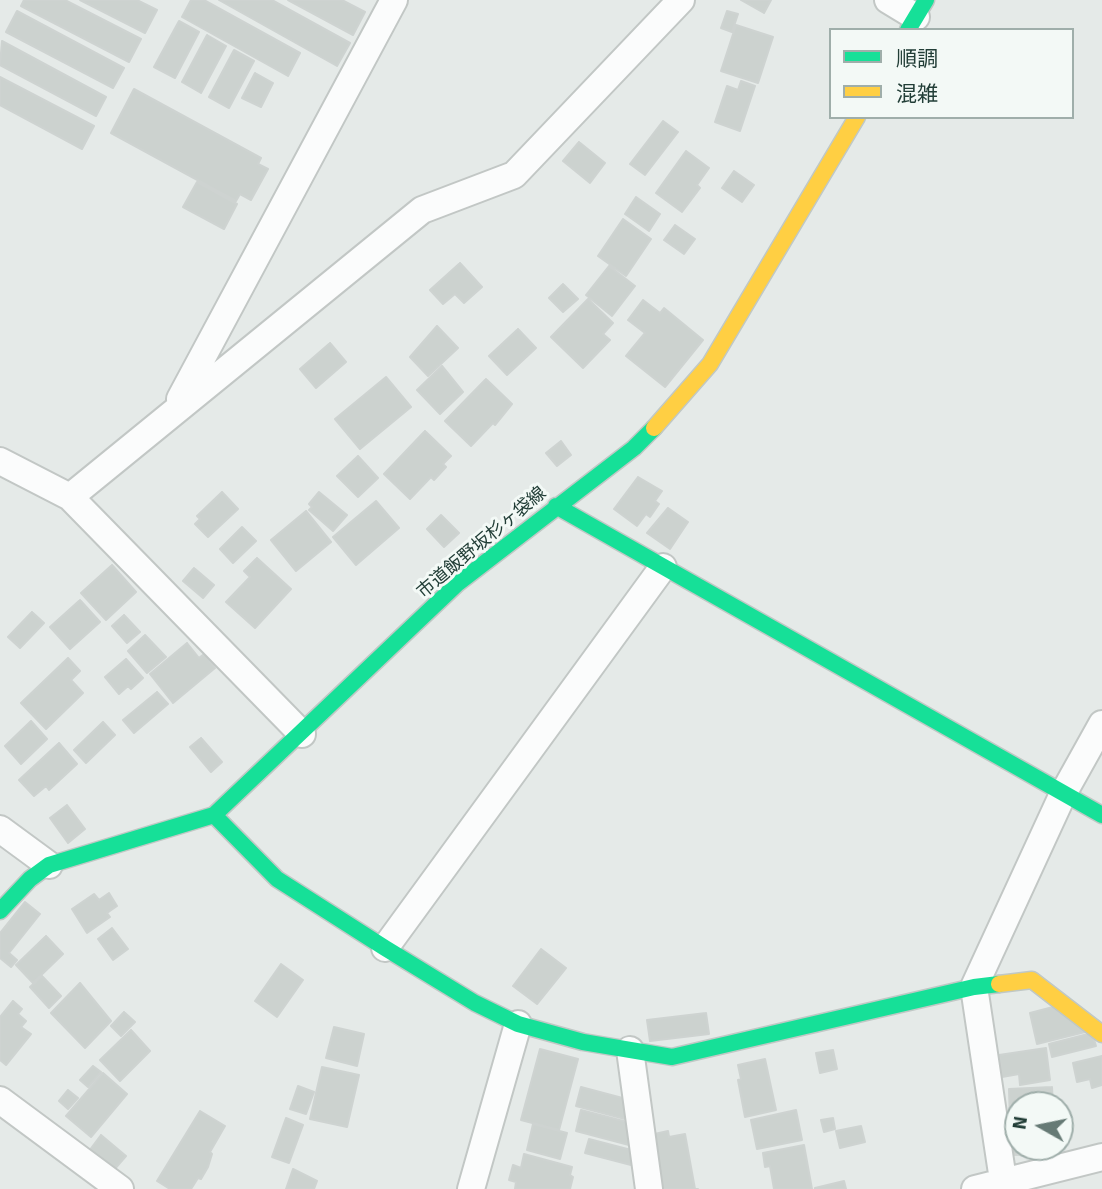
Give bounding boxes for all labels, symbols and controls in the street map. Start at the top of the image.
legend [829,28,1074,119]
text: 順調 [896,46,938,72]
text: 混雑 [896,81,938,107]
street label: 市道飯野坂杉ヶ袋線 [413,483,551,603]
north arrow [1004,1091,1074,1161]
text: N [1007,1115,1033,1131]

